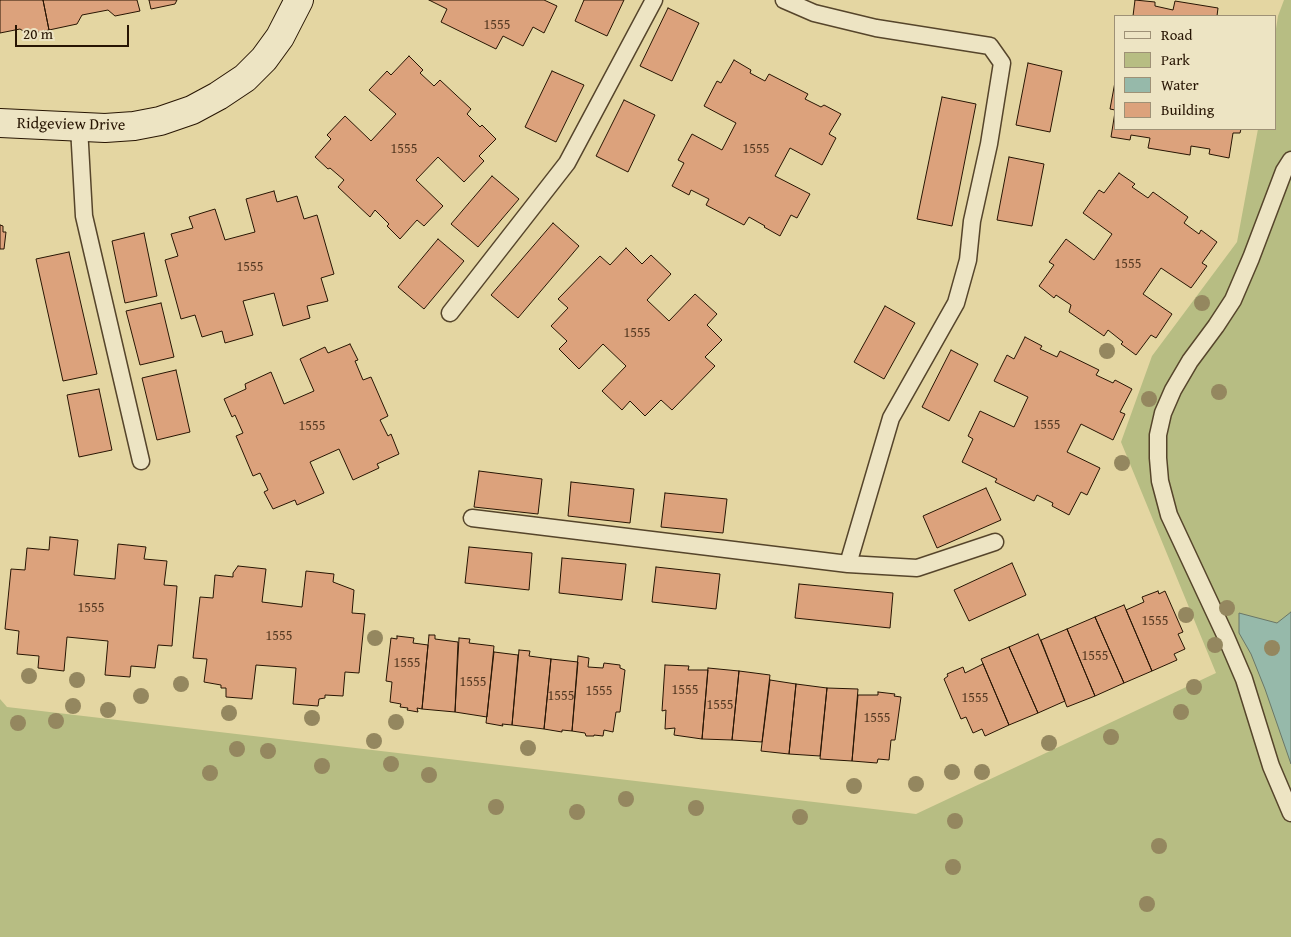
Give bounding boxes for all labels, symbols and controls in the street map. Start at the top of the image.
scale bar [18,15,131,47]
legend [1114,15,1276,130]
house number: 1555 [484,17,510,33]
text: 20 m [23,23,53,44]
text: Road [1161,24,1192,45]
text: Park [1161,49,1190,70]
text: Water [1161,74,1199,95]
text: Building [1161,99,1214,120]
street label: Ridgeview Drive [17,114,125,136]
house number: 1555 [391,141,417,157]
house number: 1555 [743,141,769,157]
house number: 1555 [1115,256,1141,272]
house number: 1555 [237,259,263,275]
house number: 1555 [624,325,650,341]
house number: 1555 [1034,417,1060,433]
house number: 1555 [299,418,325,434]
house number: 1555 [78,600,104,616]
house number: 1555 [1142,613,1168,629]
house number: 1555 [266,628,292,644]
house number: 1555 [1082,648,1108,664]
house number: 1555 [394,655,420,671]
house number: 1555 [460,674,486,690]
house number: 1555 [672,682,698,698]
house number: 1555 [586,683,612,699]
house number: 1555 [548,688,574,704]
house number: 1555 [962,690,988,706]
house number: 1555 [707,697,733,713]
house number: 1555 [864,710,890,726]

